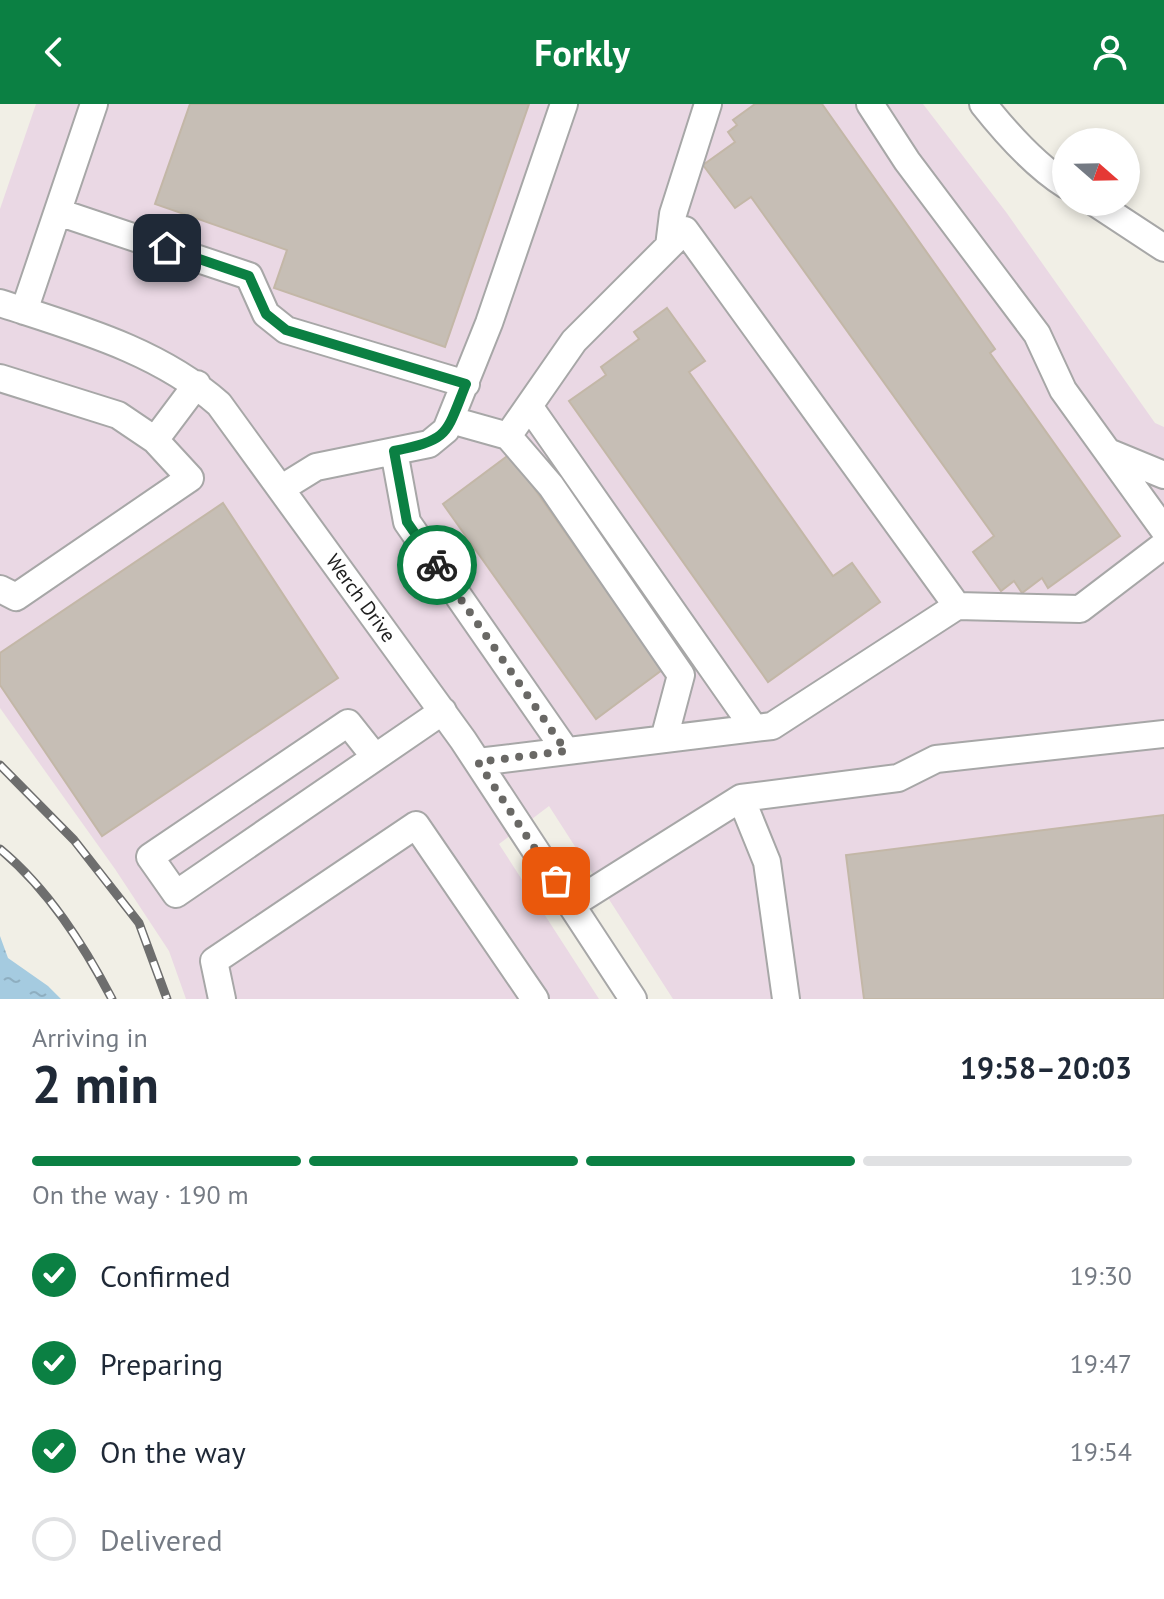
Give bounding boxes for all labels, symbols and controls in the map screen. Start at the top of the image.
text: Forkly [534,29,630,76]
icon: back [32,30,76,74]
icon: person [1088,30,1132,74]
north arrow [1052,128,1140,216]
map controls [1052,128,1140,216]
pin [133,214,201,282]
icon: home [145,226,189,270]
courier [397,525,477,605]
icon: bike [415,543,459,587]
street label: Werch Drive [320,549,402,647]
pin [522,847,590,915]
icon: bag [534,859,578,903]
text: Arriving in [32,1021,148,1054]
text: 19:58–20:03 [960,1048,1132,1087]
text: 2 min [32,1050,159,1117]
text: On the way · 190 m [32,1178,249,1211]
icon: check [32,1253,76,1297]
text: Confirmed [100,1256,231,1295]
text: 19:30 [1070,1259,1132,1292]
icon: check [32,1341,76,1385]
text: Preparing [100,1344,223,1383]
text: 19:47 [1070,1347,1132,1380]
icon: check [32,1429,76,1473]
text: On the way [100,1432,246,1471]
text: 19:54 [1070,1435,1132,1468]
text: Delivered [100,1520,223,1559]

